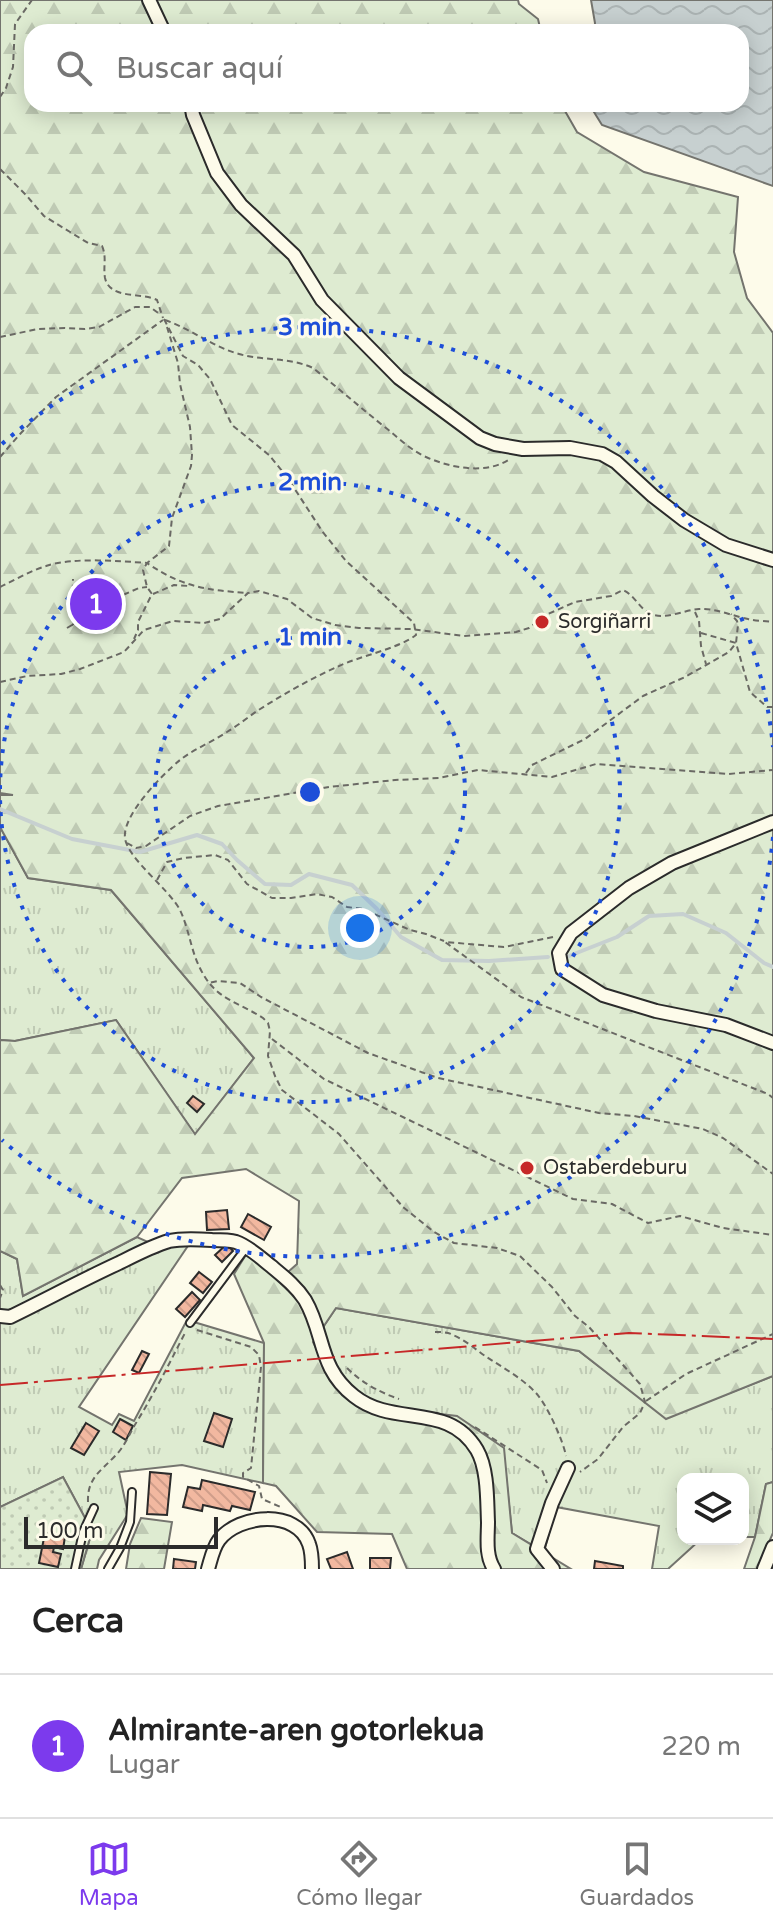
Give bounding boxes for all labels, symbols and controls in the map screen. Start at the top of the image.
search box [24,24,749,112]
icon: search [52,46,96,90]
text: Buscar aquí [116,50,283,87]
text: 3 min [278,313,342,342]
text: 2 min [278,468,342,497]
pin: 1 [70,574,122,634]
place label: Sorgiñarri [558,610,651,634]
marker: Sorgiñarri [533,613,551,631]
text: 1 min [278,623,342,652]
centre of rings [296,778,324,806]
your location [340,908,380,948]
place label: Ostaberdeburu [543,1156,687,1180]
marker: Ostaberdeburu [518,1159,536,1177]
map controls [677,1473,749,1545]
button: layers [677,1473,749,1545]
scale bar [24,1513,218,1549]
text: 100 m [36,1518,103,1544]
text: Cerca [32,1601,124,1642]
text: Almirante-aren gotorlekua [108,1712,484,1749]
text: 1 [50,1731,66,1762]
text: 220 m [661,1731,741,1762]
text: Lugar [108,1749,180,1780]
tab: Mapa [79,1837,139,1911]
tab: Cómo llegar [296,1837,422,1911]
tab: Guardados [580,1837,694,1911]

